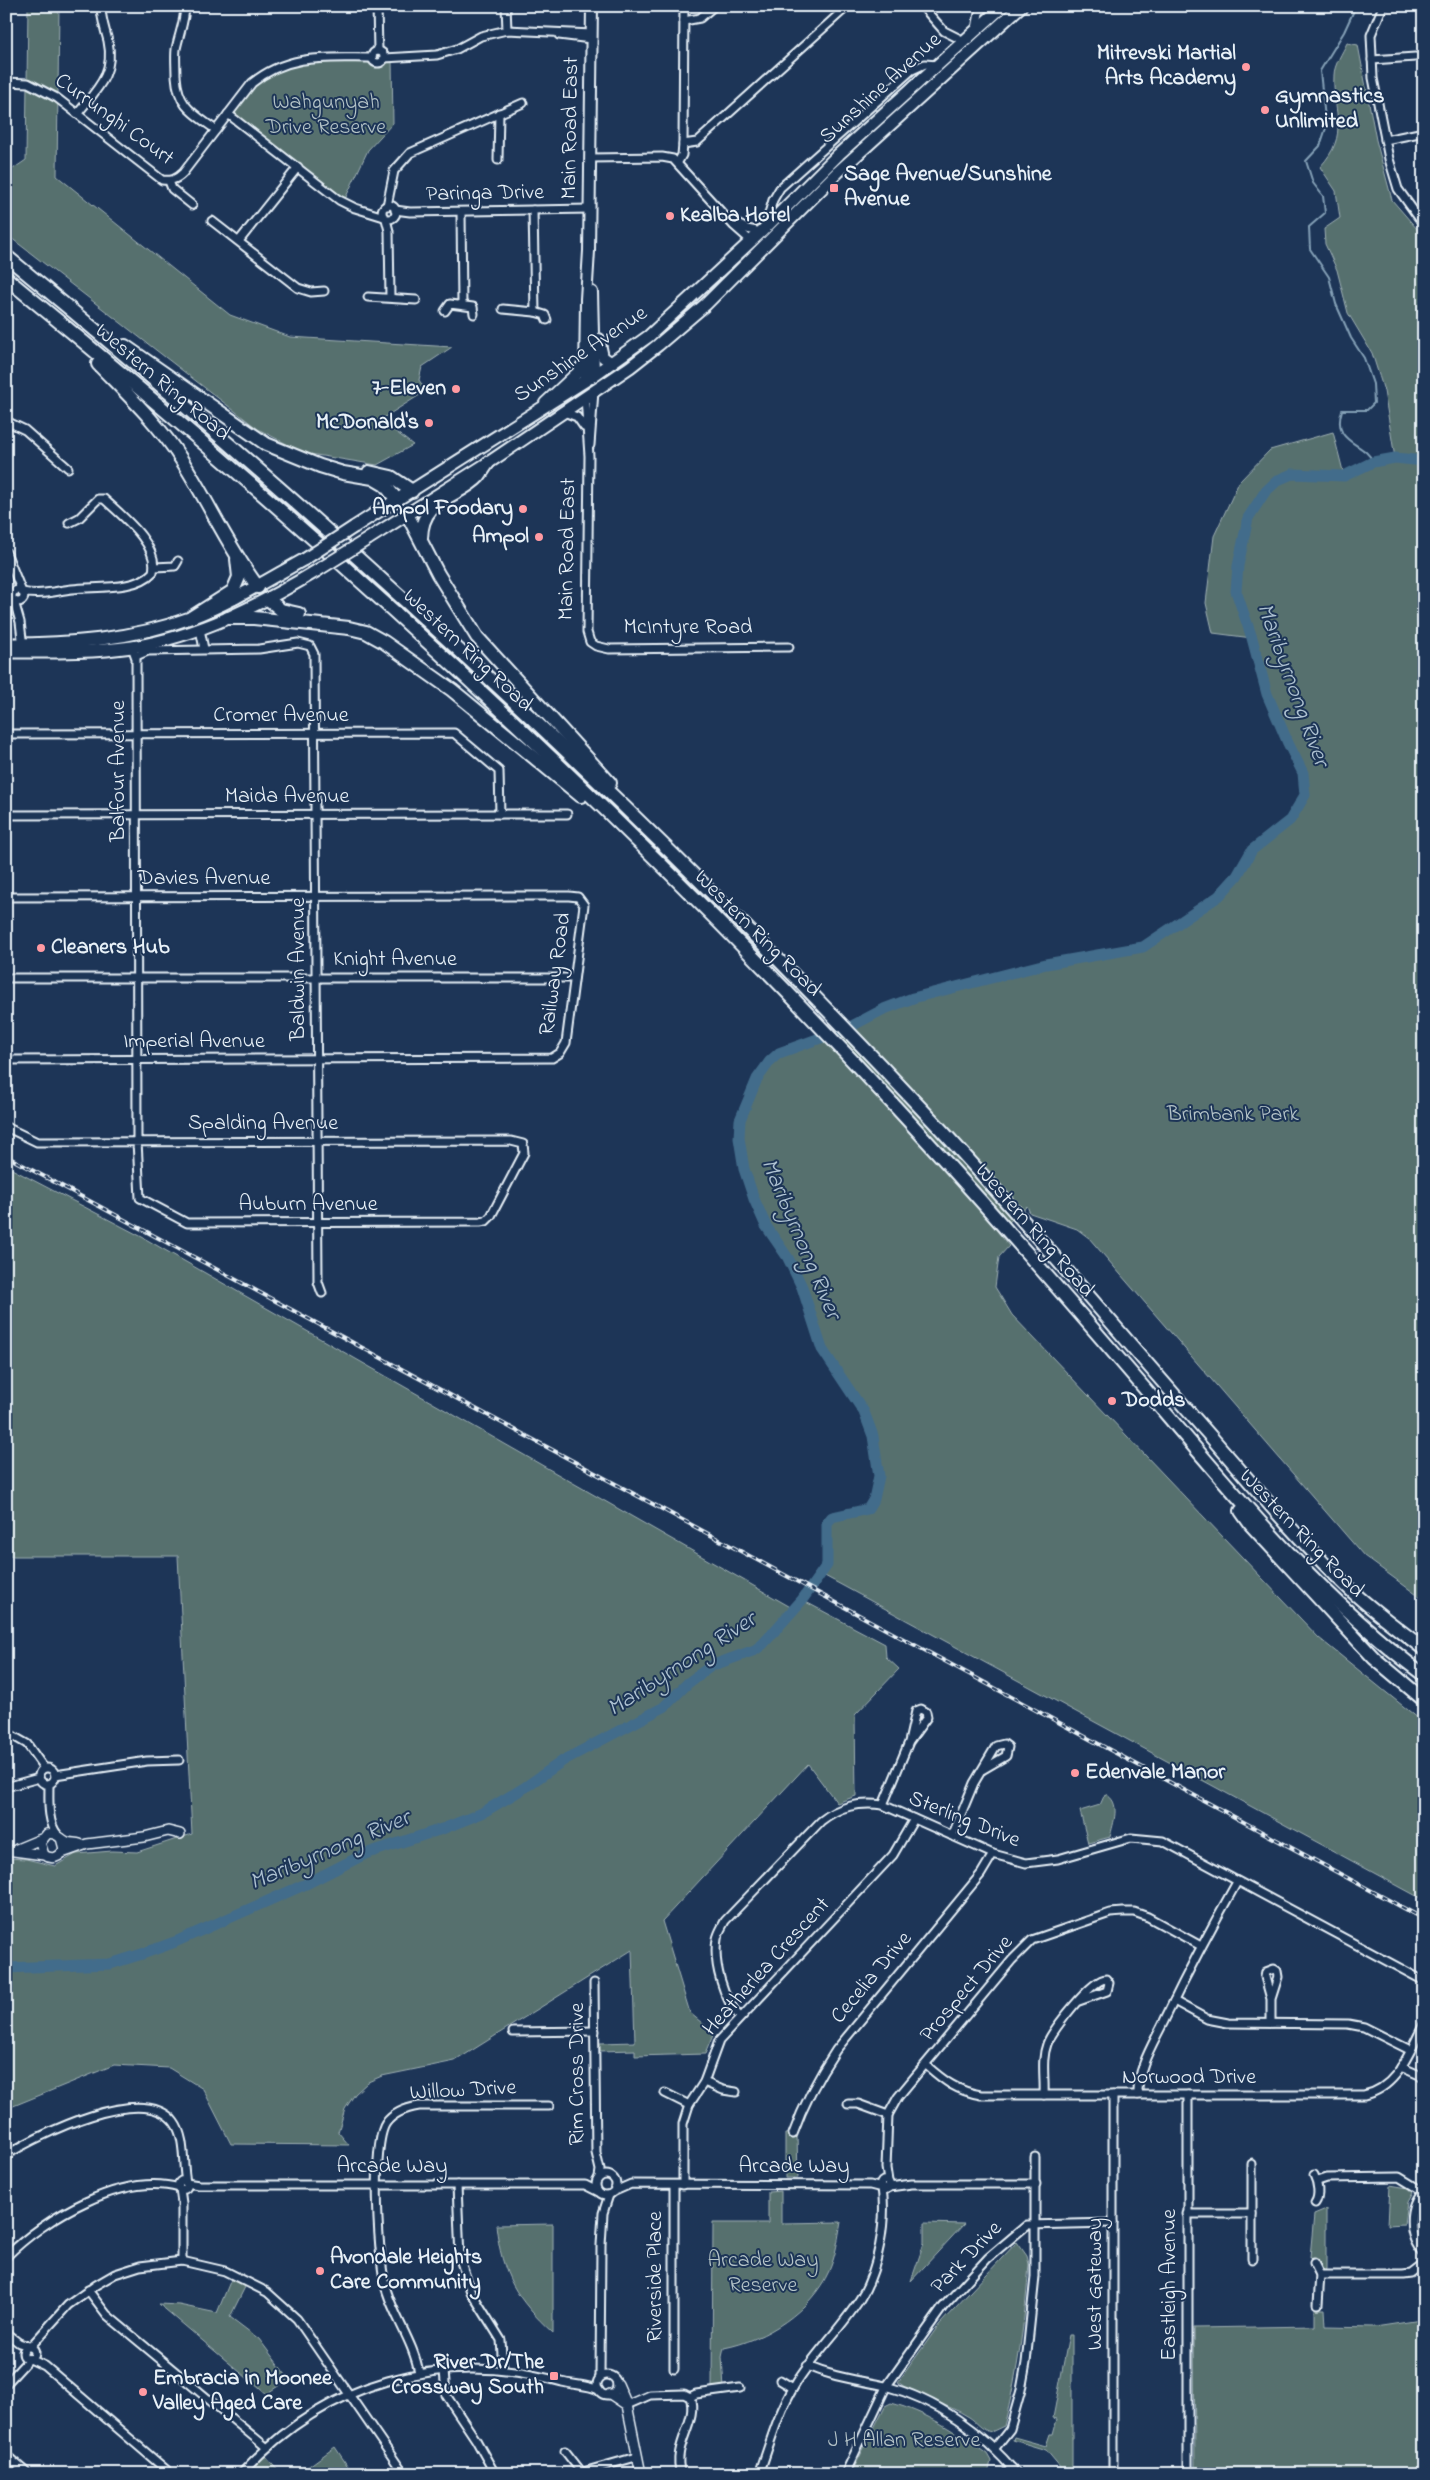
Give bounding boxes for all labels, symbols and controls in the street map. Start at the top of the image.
street label: Sunshine Avenue [813,25,949,153]
place label: Mitrevski Martial Arts Academy [1097,38,1236,96]
street label: Main Road East [554,56,588,200]
marker: Mitrevski Martial Arts Academy [1240,61,1252,73]
street label: Currunghi Court [47,66,181,175]
place label: Gymnastics Unlimited [1275,81,1384,138]
park label: Wahgunyah Drive Reserve [265,87,386,144]
marker: Gymnastics Unlimited [1259,104,1271,116]
place label: Sage Avenue/Sunshine Avenue [844,159,1053,216]
street label: Paringa Drive [426,177,545,212]
marker: Sage Avenue/Sunshine Avenue [828,182,840,194]
place label: Kealba Hotel [680,200,791,232]
marker: Kealba Hotel [664,210,676,222]
street label: Sunshine Avenue [508,298,654,412]
street label: Western Ring Road [86,317,237,450]
place label: 7-Eleven [372,373,446,405]
marker: 7-Eleven [450,383,462,395]
place label: McDonald's [316,407,419,439]
marker: McDonald's [423,417,435,429]
street label: Main Road East [551,477,585,621]
place label: Ampol Foodary [372,493,513,526]
marker: Ampol Foodary [517,503,529,515]
place label: Ampol [472,521,529,553]
marker: Ampol [533,531,545,543]
street label: Western Ring Road [394,582,540,721]
water label: Maribyrnong River [1246,598,1339,774]
street label: McIntyre Road [624,612,752,645]
street label: Balfour Avenue [103,700,135,843]
street label: Cromer Avenue [213,700,349,732]
street label: Maida Avenue [225,781,350,813]
street label: Davies Avenue [137,863,271,895]
street label: Western Ring Road [685,863,828,1006]
street label: Baldwin Avenue [283,897,315,1042]
street label: Railway Road [532,911,581,1038]
place label: Cleaners Hub [51,932,170,964]
marker: Cleaners Hub [35,942,47,954]
street label: Knight Avenue [333,944,457,977]
street label: Imperial Avenue [123,1026,265,1058]
park label: Brimbank Park [1166,1099,1299,1131]
street label: Spalding Avenue [188,1108,338,1141]
water label: Maribyrnong River [750,1153,851,1327]
street label: Western Ring Road [966,1157,1101,1306]
street label: Auburn Avenue [238,1189,378,1221]
place label: Dodds [1121,1385,1186,1417]
marker: Dodds [1106,1395,1118,1407]
street label: Western Ring Road [1230,1462,1371,1607]
water label: Maribyrnong River [601,1602,766,1726]
place label: Edenvale Manor [1085,1757,1226,1789]
marker: Edenvale Manor [1069,1767,1081,1779]
street label: Sterling Drive [903,1783,1025,1858]
water label: Maribyrnong River [244,1800,418,1901]
street label: Heatherlea Crescent [696,1890,839,2044]
street label: Cecelia Drive [824,1925,921,2031]
street label: Prospect Drive [913,1928,1022,2050]
street label: Rim Cross Drive [562,2002,594,2145]
street label: Norwood Drive [1122,2062,1256,2094]
street label: Willow Drive [409,2072,517,2110]
street label: Arcade Way [337,2151,447,2184]
street label: Arcade Way [739,2151,849,2184]
street label: Eastleigh Avenue [1154,2209,1187,2361]
street label: Riverside Place [640,2211,672,2343]
street label: Park Drive [924,2214,1010,2302]
street label: West Gateway [1080,2218,1113,2350]
place label: Avondale Heights Care Community [330,2242,482,2300]
park label: Arcade Way Reserve [708,2245,818,2302]
marker: Avondale Heights Care Community [314,2265,326,2277]
place label: River Dr/The Crossway South [391,2347,545,2405]
place label: Embracia in Moonee Valley Aged Care [152,2363,333,2421]
marker: River Dr/The Crossway South [548,2370,560,2382]
marker: Embracia in Moonee Valley Aged Care [137,2386,149,2398]
park label: J H Allan Reserve [828,2425,980,2457]

